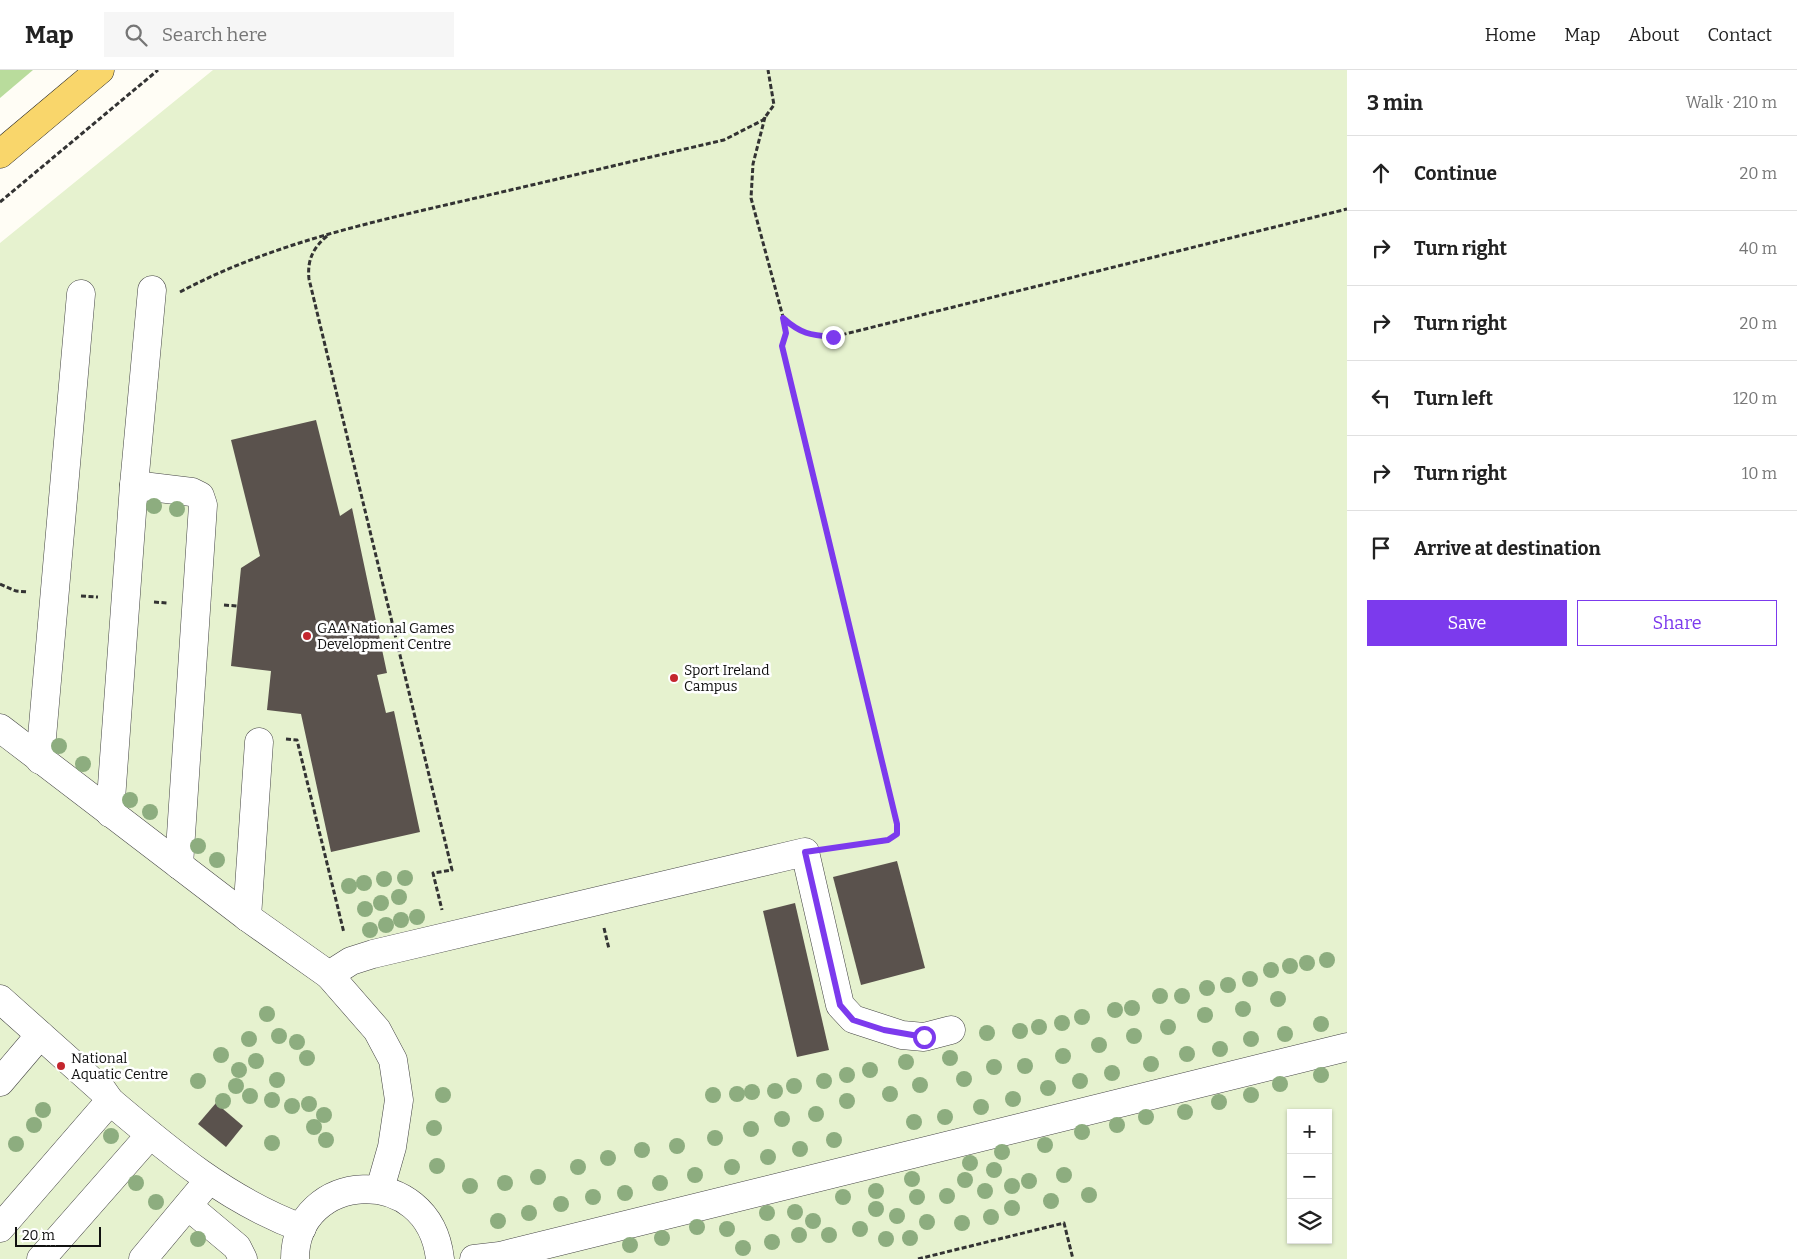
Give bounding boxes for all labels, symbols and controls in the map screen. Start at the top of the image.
search box [104,12,454,57]
text: Map [25,21,74,49]
icon: search [122,21,150,49]
text: Search here [162,23,267,46]
text: Home [1485,24,1536,46]
text: Map [1564,24,1600,46]
text: About [1628,24,1679,46]
text: Contact [1707,24,1772,46]
text: 3 min [1367,90,1423,116]
text: Walk · 210 m [1686,93,1777,112]
icon: ahead [1367,159,1395,187]
text: Continue [1414,162,1497,185]
text: 20 m [1740,164,1777,183]
icon: right [1367,234,1395,262]
text: Turn right [1414,237,1507,260]
text: 40 m [1739,239,1777,258]
icon: right [1367,309,1395,337]
text: Turn right [1414,312,1507,335]
text: 20 m [1740,314,1777,333]
route end [822,326,845,349]
icon: left [1367,384,1395,412]
text: Turn left [1414,387,1493,410]
text: 120 m [1733,389,1777,408]
icon: right [1367,459,1395,487]
text: Turn right [1414,462,1507,485]
text: 10 m [1742,464,1777,483]
icon: arrive [1367,534,1395,562]
text: Arrive at destination [1414,537,1601,560]
button: Save [1367,600,1567,646]
button: Share [1577,600,1777,646]
place label: GAA National Games Development Centre [317,620,455,653]
marker: GAA National Games Development Centre [301,630,313,642]
place label: Sport Ireland Campus [684,662,770,695]
marker: Sport Ireland Campus [668,672,680,684]
route start [913,1026,936,1049]
place label: National Aquatic Centre [71,1050,168,1083]
marker: National Aquatic Centre [55,1060,67,1072]
map controls [1287,1109,1332,1244]
button: + [1287,1109,1332,1154]
button: − [1287,1154,1332,1199]
button: layers [1287,1199,1332,1244]
scale bar [15,1224,101,1247]
text: 20 m [22,1227,55,1244]

